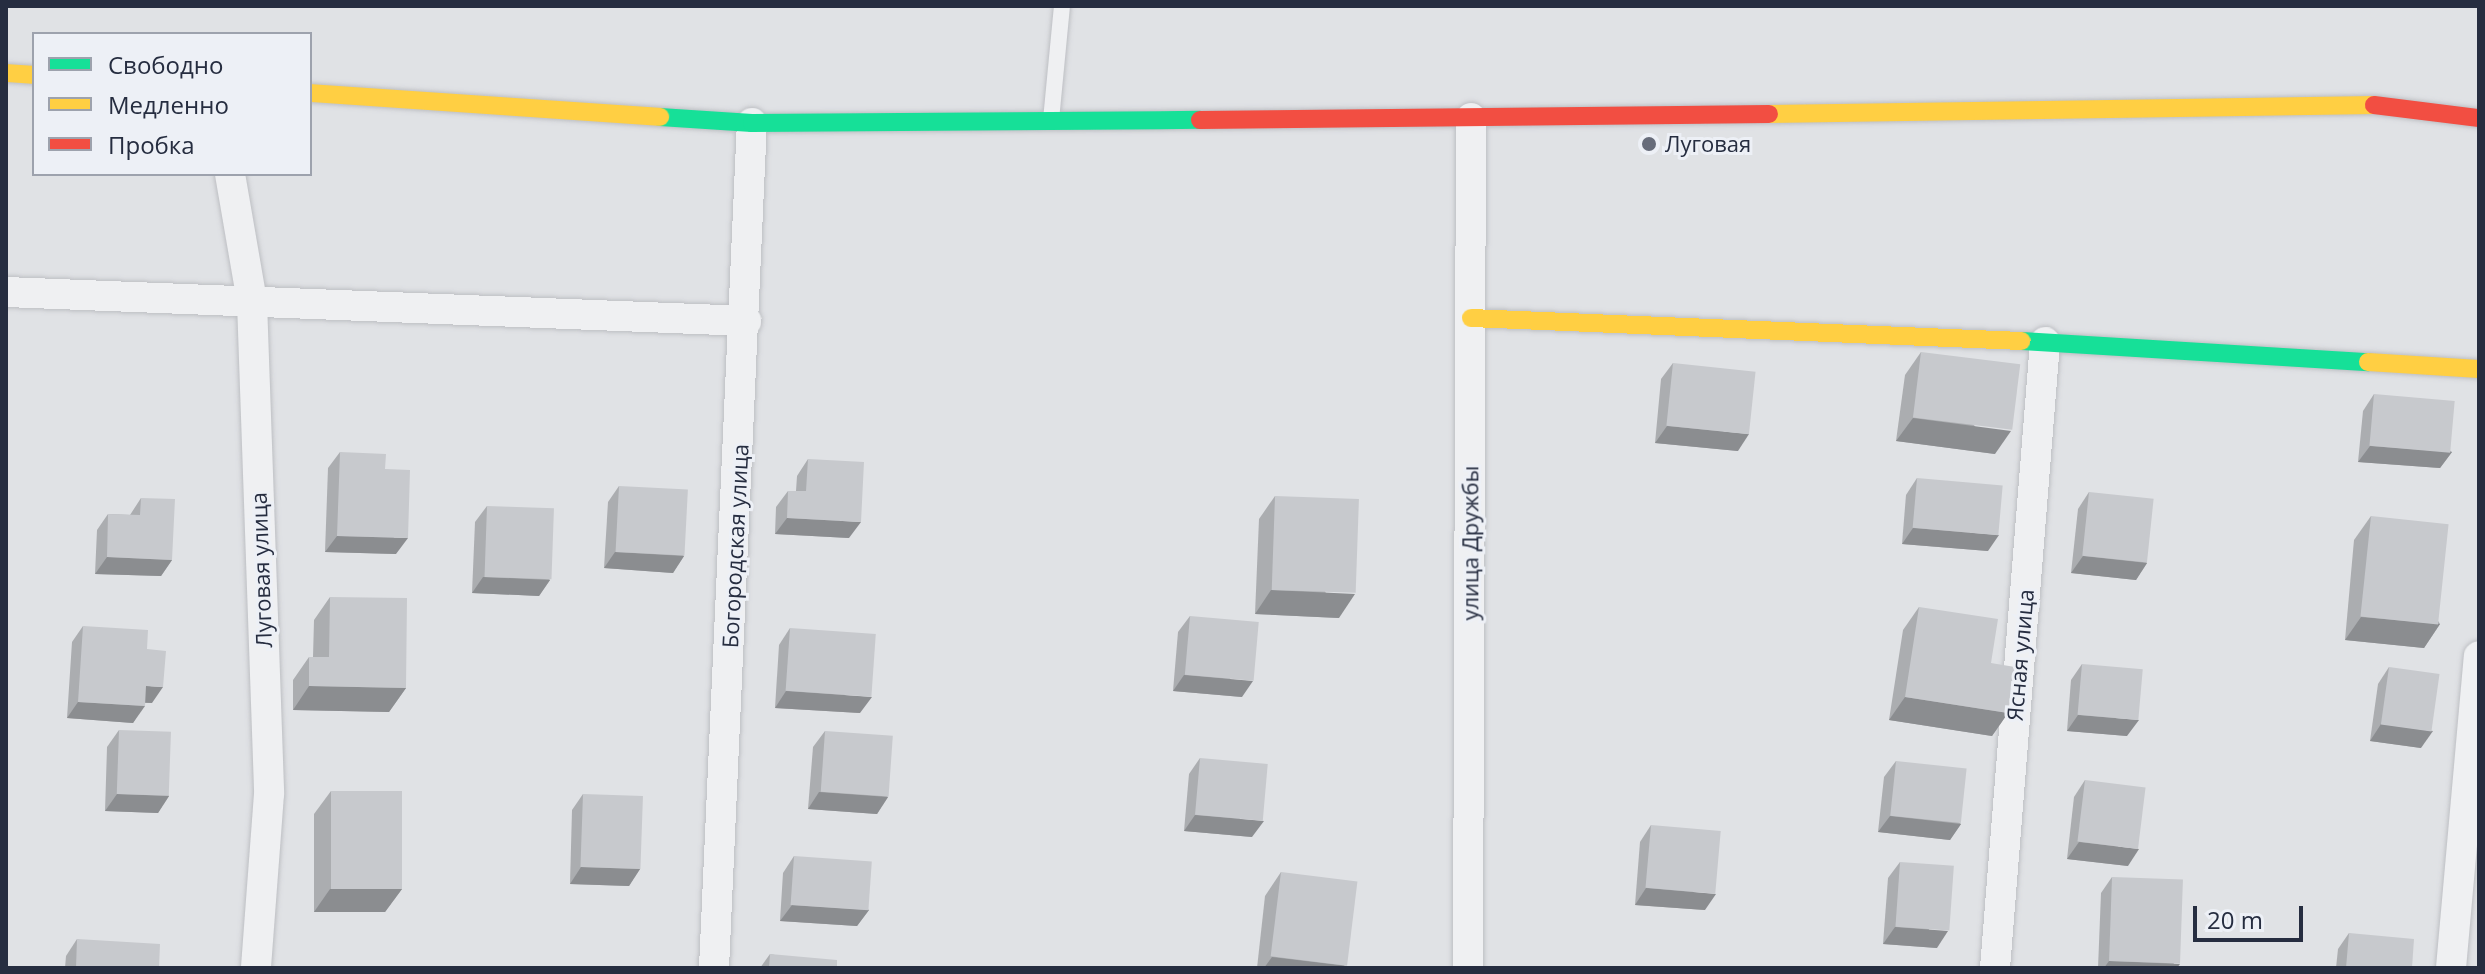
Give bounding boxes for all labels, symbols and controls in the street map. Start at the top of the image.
legend [32,32,312,176]
text: Свободно [108,48,223,81]
text: Медленно [108,88,229,121]
text: Пробка [108,128,195,161]
place label: Луговая [1665,131,1751,157]
marker: Луговая [1640,135,1658,153]
street label: Богородская улица [716,443,754,649]
street label: улица Дружбы [1457,466,1483,620]
street label: Луговая улица [245,492,277,648]
street label: Ясная улица [2001,588,2039,722]
scale bar [2197,890,2307,940]
text: 20 m [2207,903,2263,936]

